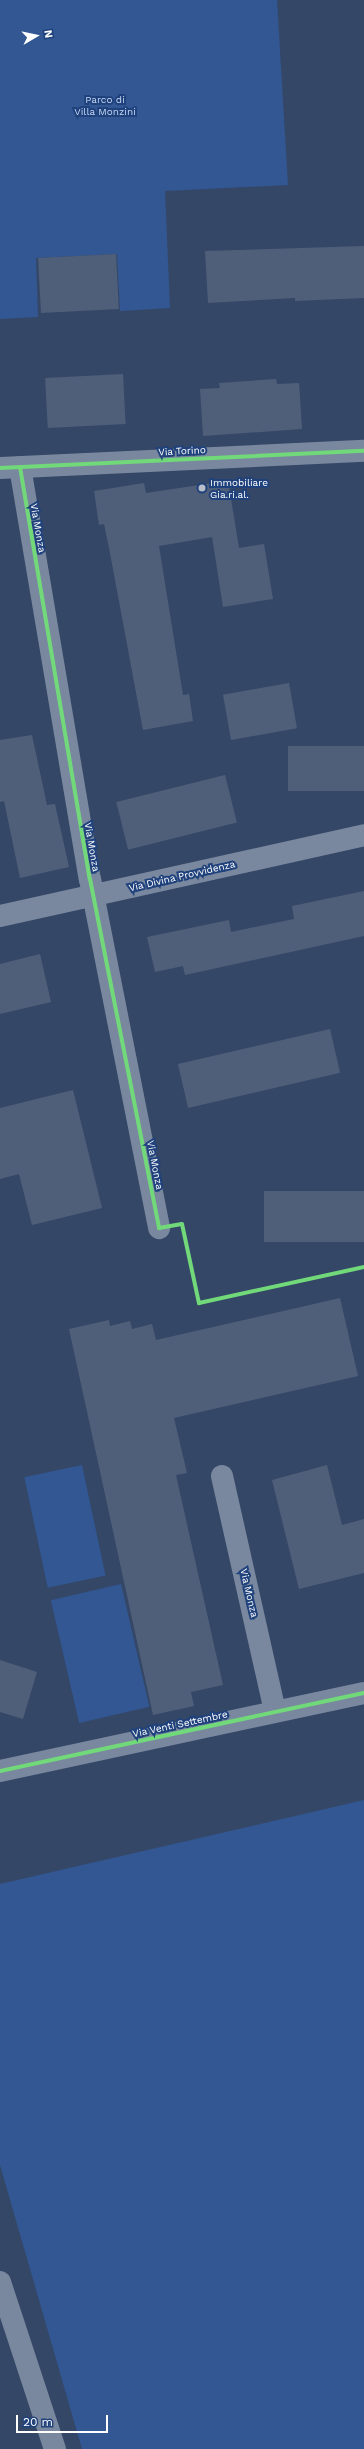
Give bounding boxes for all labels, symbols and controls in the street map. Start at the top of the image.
north arrow [16,16,56,56]
text: N [41,29,55,39]
park label: Parco di Villa Monzini [74,93,136,116]
street label: Via Torino [158,444,206,458]
place label: Immobiliare Gia.ri.al. [210,476,268,500]
marker: Immobiliare Gia.ri.al. [197,483,207,493]
street label: Via Monza [28,502,48,554]
street label: Via Monza [82,821,102,873]
street label: Via Divina Provvidenza [127,858,237,894]
street label: Via Monza [144,1139,166,1191]
street label: Via Monza [238,1567,260,1619]
street label: Via Venti Settembre [131,1708,229,1740]
scale bar [18,2407,110,2433]
text: 20 m [23,2415,53,2429]

